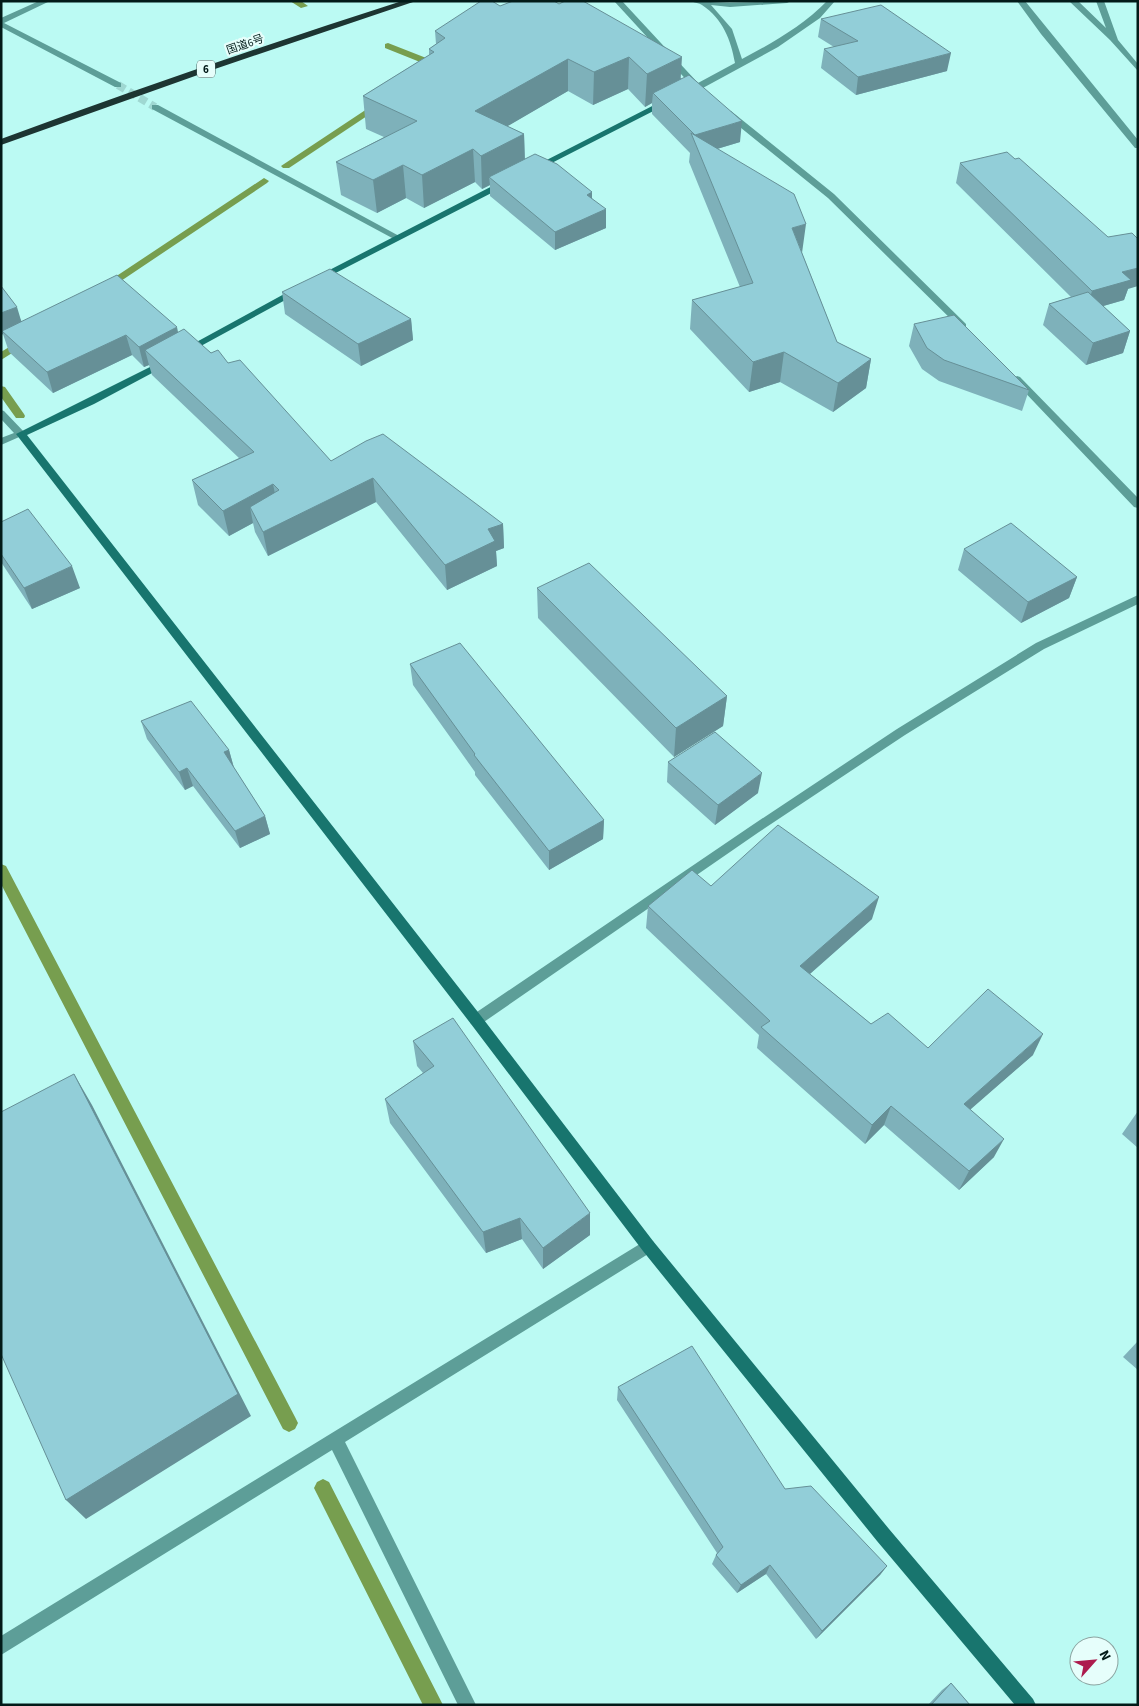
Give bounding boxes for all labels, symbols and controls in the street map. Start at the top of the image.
street label: 国道6号 [225,31,266,58]
road number: 6 [197,61,215,78]
north arrow [1069,1636,1119,1686]
text: N [1094,1647,1116,1664]

